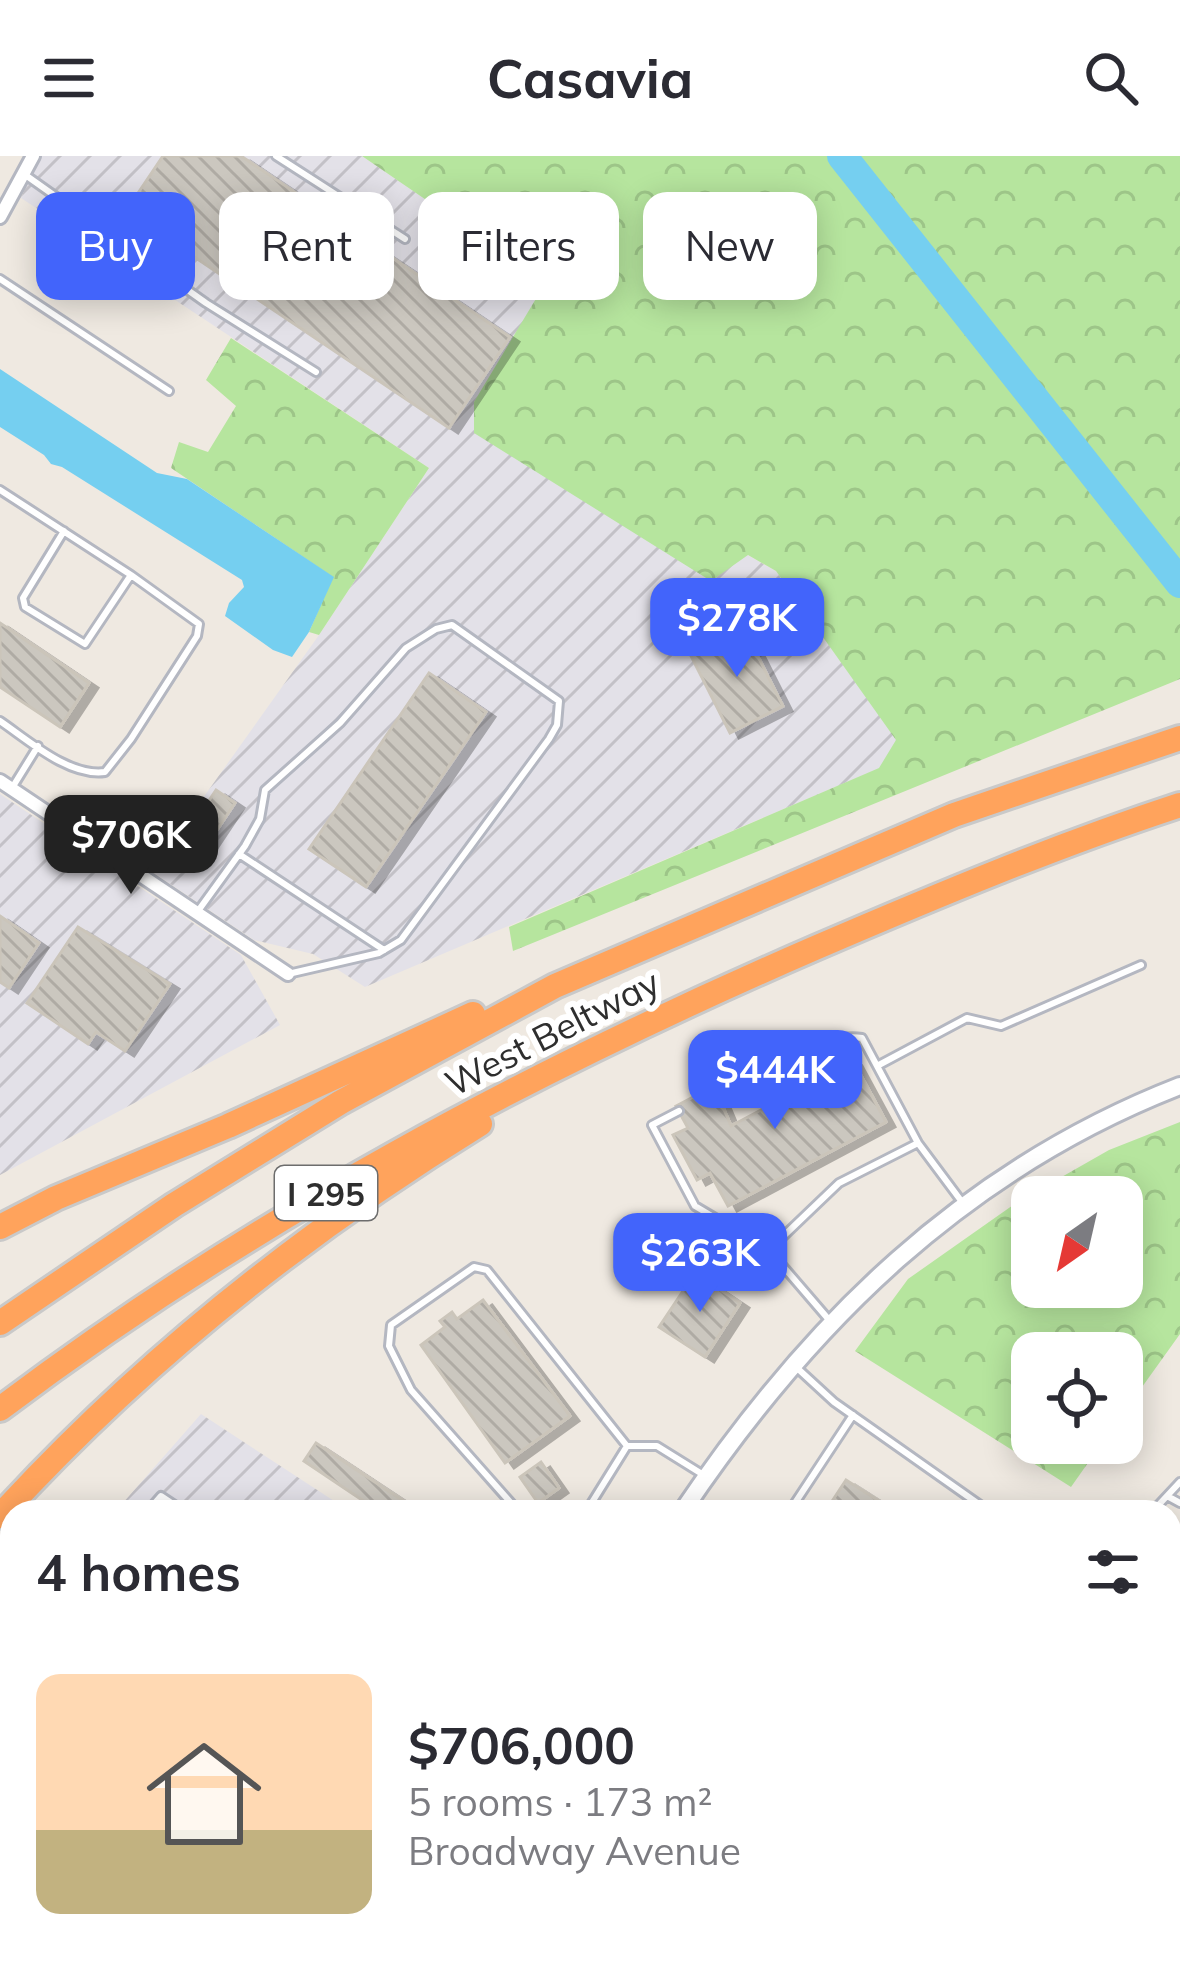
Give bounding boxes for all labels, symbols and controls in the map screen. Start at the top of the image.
text: Casavia [487,44,693,112]
icon: menu [36,45,102,111]
icon: search [1078,45,1144,111]
chip: Buy [36,192,195,300]
chip: Rent [219,192,394,300]
chip: Filters [418,192,619,300]
chip: New [643,192,817,300]
pin: $278K [653,578,821,680]
text: $278K [677,592,797,641]
pin: $706K [47,795,215,897]
text: $706K [71,809,191,858]
street label: West Beltway [437,959,667,1105]
pin: $444K [691,1030,859,1132]
text: $444K [715,1044,835,1093]
road number: I 295 [275,1166,377,1220]
north arrow [1011,1176,1143,1308]
map controls [1011,1176,1143,1464]
pin: $263K [616,1213,784,1315]
text: $263K [640,1227,760,1276]
button: locate [1011,1332,1143,1464]
icon: filters [1080,1539,1146,1605]
text: 4 homes [36,1540,241,1604]
text: $706,000 [408,1713,635,1777]
icon: home [132,1722,276,1866]
text: 5 rooms · 173 m² [408,1777,712,1826]
text: Broadway Avenue [408,1826,741,1875]

